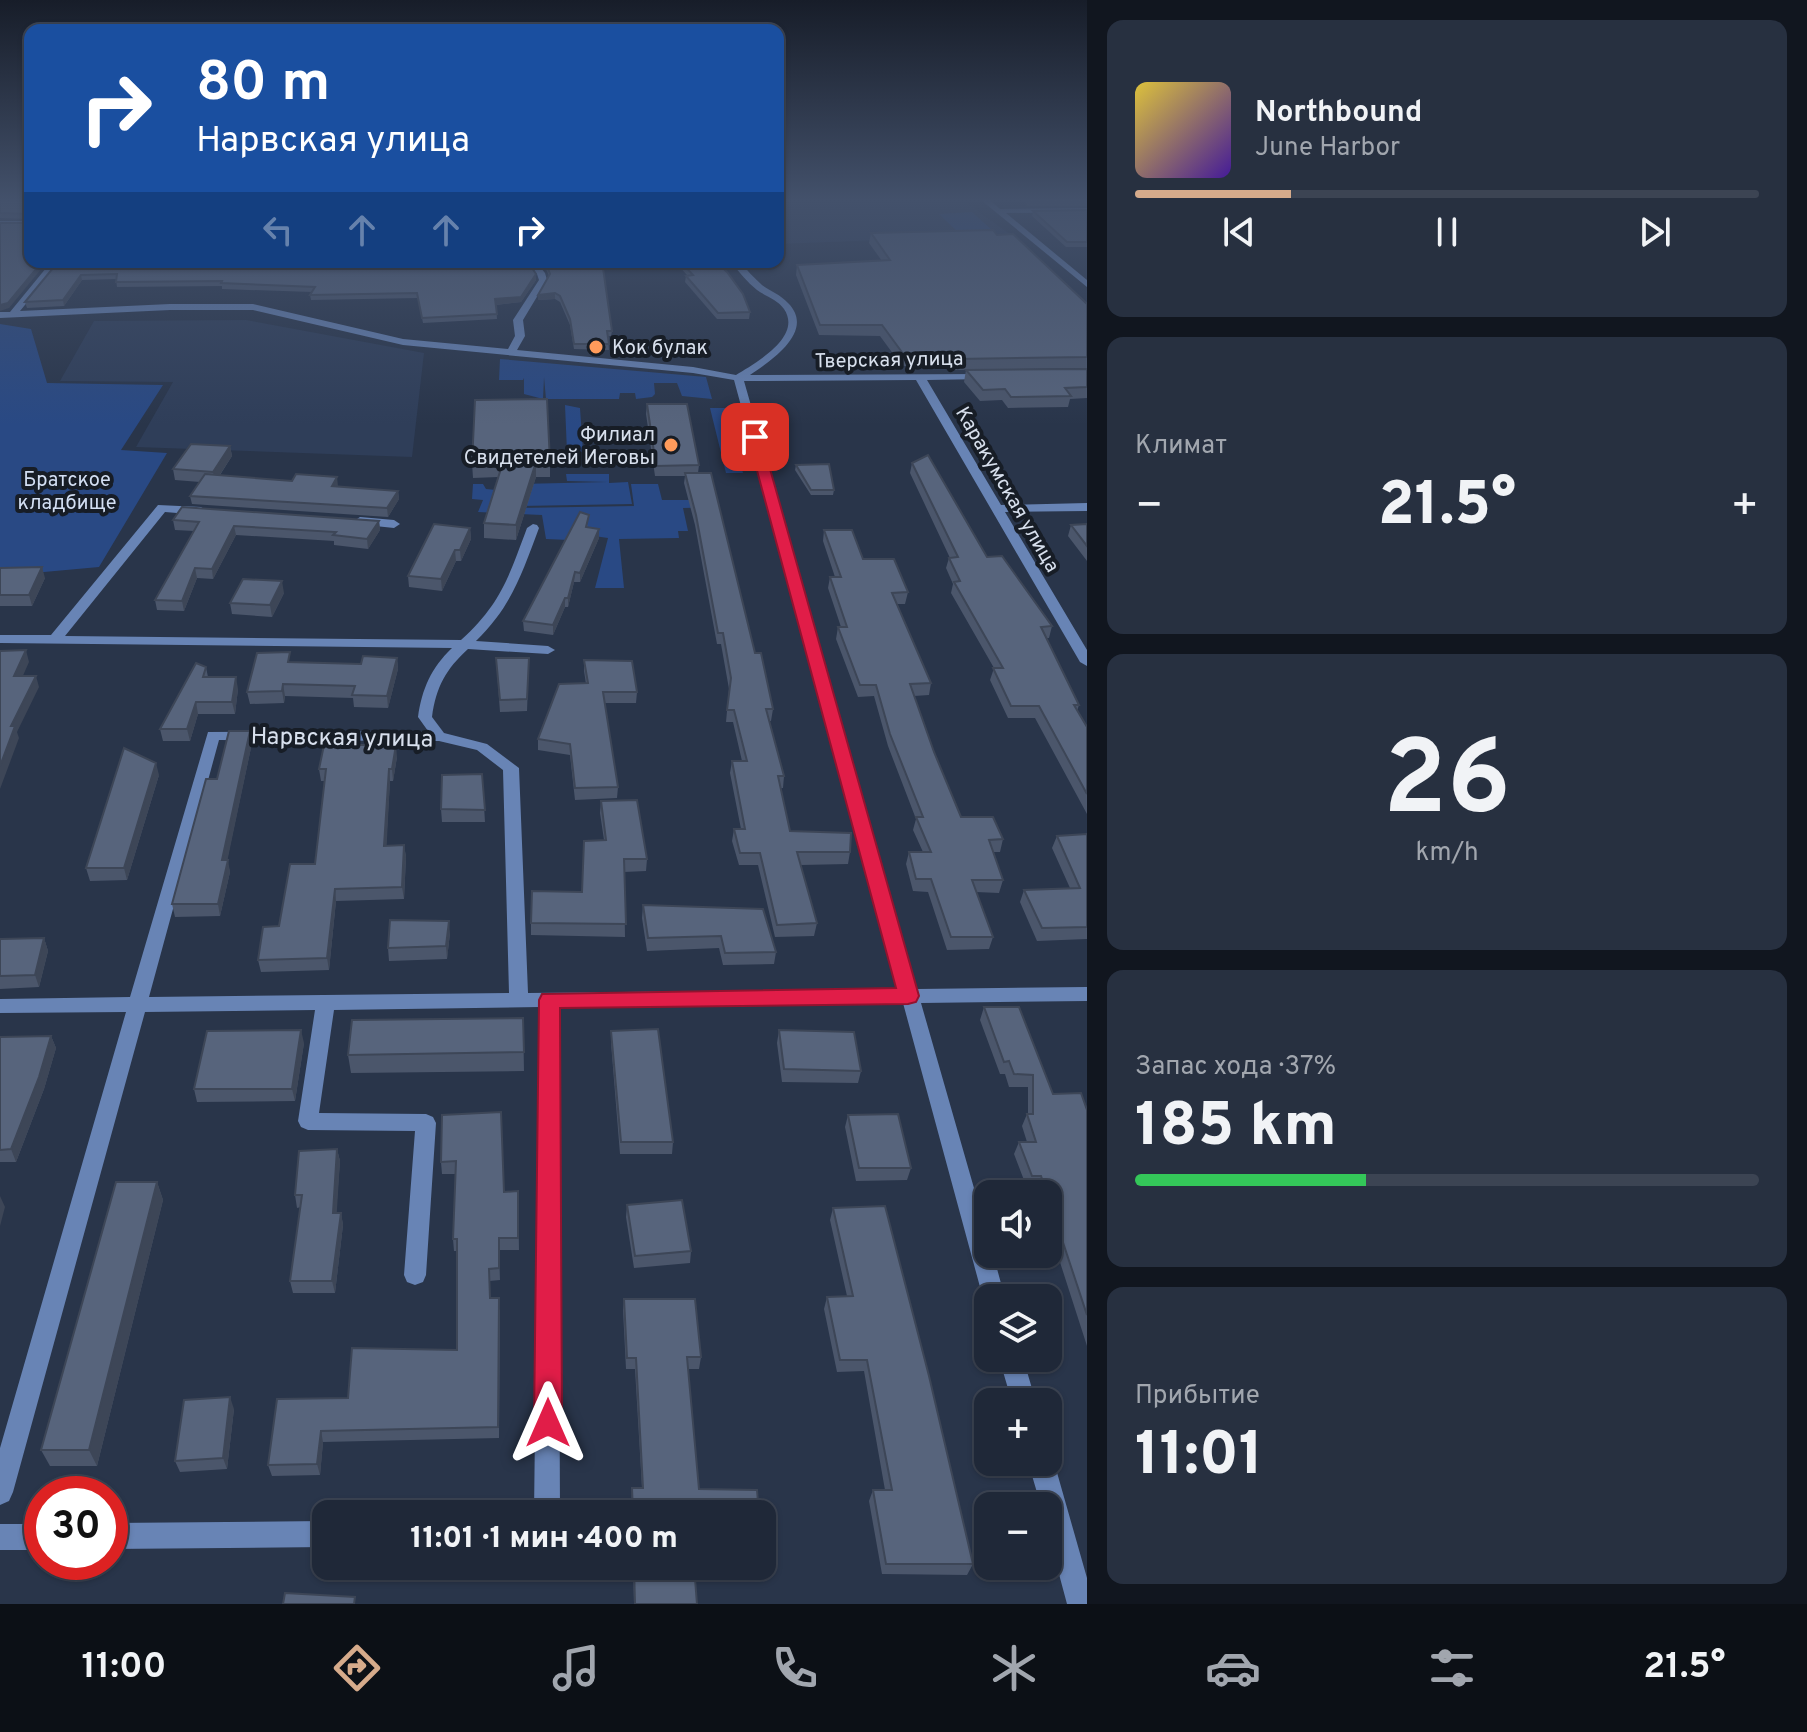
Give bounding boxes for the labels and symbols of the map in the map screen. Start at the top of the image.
place label: Кок булак [612,336,708,362]
marker: Кок булак [587,338,605,356]
street label: Тверская улица [814,347,964,375]
street label: Каракумская улица [948,402,1064,578]
pin [721,403,789,471]
place label: Филиал Свидетелей Иеговы [464,423,655,472]
marker: Филиал Свидетелей Иеговы [662,436,680,454]
park label: Братское кладбище [18,468,116,517]
street label: Нарвская улица [250,722,434,756]
position arrow [506,1381,590,1465]
speed limit sign: 30 [24,1476,128,1580]

